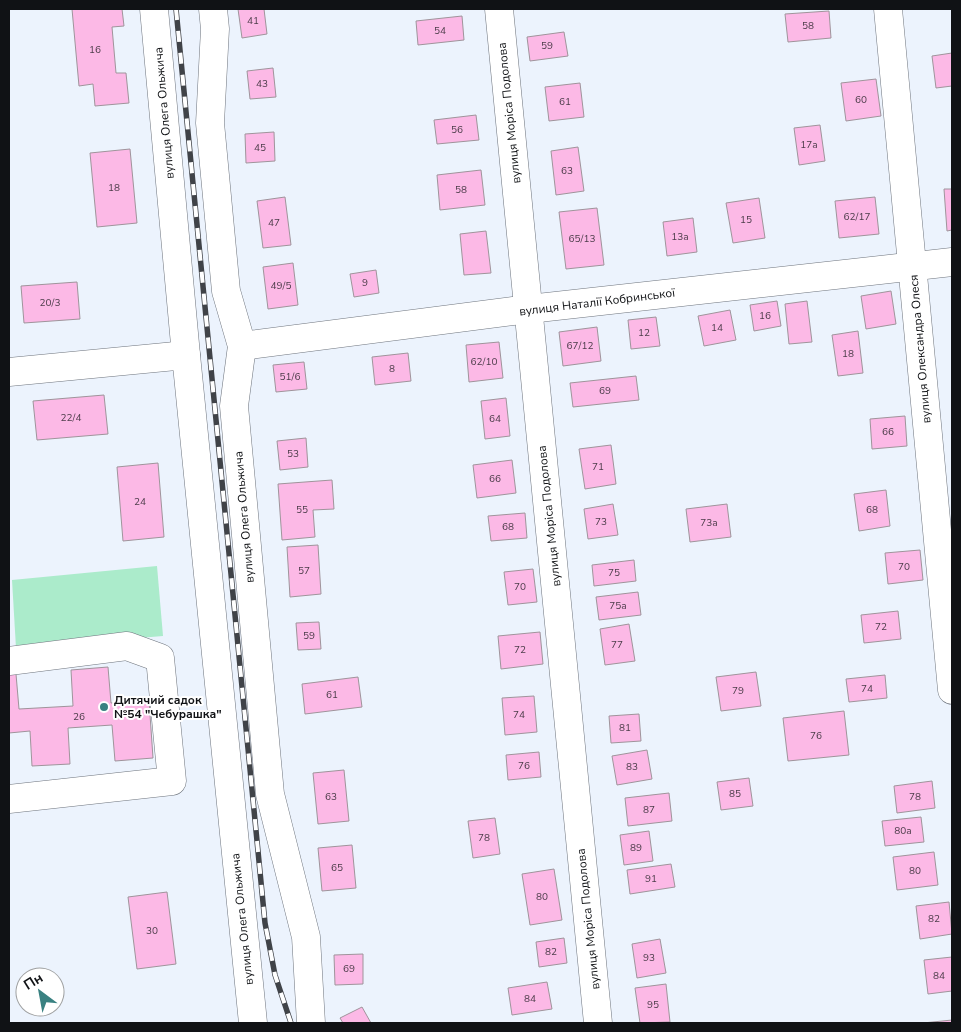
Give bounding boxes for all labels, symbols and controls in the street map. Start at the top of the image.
house number: 41 [247,14,259,28]
house number: 58 [802,19,814,33]
house number: 54 [434,24,446,38]
house number: 59 [541,39,553,53]
street label: вулиця Моріса Подолова [494,42,524,184]
house number: 16 [89,43,101,57]
street label: вулиця Олега Ольжича [150,46,178,180]
house number: 43 [256,77,268,91]
house number: 60 [855,93,867,107]
house number: 61 [559,95,571,109]
house number: 56 [451,123,463,137]
house number: 17а [800,138,818,152]
house number: 45 [254,141,266,155]
house number: 63 [561,164,573,178]
house number: 18 [108,181,120,195]
house number: 58 [455,183,467,197]
house number: 62/17 [844,210,870,224]
house number: 15 [740,213,752,227]
house number: 47 [268,216,280,230]
house number: 13а [671,230,689,244]
house number: 65/13 [569,232,595,246]
street label: вулиця Олександра Олеся [906,274,934,424]
house number: 9 [362,276,368,290]
house number: 49/5 [271,279,291,293]
street label: вулиця Наталії Кобринської [518,284,677,319]
house number: 20/3 [40,296,60,310]
house number: 16 [759,309,771,323]
house number: 14 [711,321,723,335]
house number: 12 [638,326,650,340]
house number: 67/12 [567,339,593,353]
house number: 18 [842,347,854,361]
house number: 62/10 [471,355,497,369]
house number: 8 [389,362,395,376]
house number: 51/6 [280,370,300,384]
house number: 69 [599,384,611,398]
house number: 22/4 [61,411,81,425]
house number: 64 [489,412,501,426]
house number: 66 [882,425,894,439]
street label: вулиця Моріса Подолова [534,445,564,587]
house number: 53 [287,447,299,461]
street label: вулиця Олега Ольжича [230,450,258,584]
house number: 71 [592,460,604,474]
house number: 66 [489,472,501,486]
house number: 24 [134,495,146,509]
house number: 55 [296,503,308,517]
house number: 68 [866,503,878,517]
house number: 73 [595,515,607,529]
house number: 73а [700,516,718,530]
house number: 68 [502,520,514,534]
house number: 70 [898,560,910,574]
house number: 57 [298,564,310,578]
house number: 75 [608,566,620,580]
house number: 70 [514,580,526,594]
house number: 75а [609,599,627,613]
house number: 72 [875,620,887,634]
house number: 59 [303,629,315,643]
house number: 77 [611,638,623,652]
house number: 72 [514,643,526,657]
house number: 74 [861,682,873,696]
house number: 79 [732,684,744,698]
house number: 61 [326,688,338,702]
place label: Дитячий садок №54 "Чебурашка" [114,692,222,722]
marker: Дитячий садок №54 "Чебурашка" [98,701,110,713]
house number: 74 [513,708,525,722]
house number: 26 [73,710,85,724]
house number: 81 [619,721,631,735]
house number: 76 [810,729,822,743]
house number: 76 [518,759,530,773]
house number: 83 [626,760,638,774]
house number: 85 [729,787,741,801]
house number: 63 [325,790,337,804]
house number: 78 [909,790,921,804]
house number: 87 [643,803,655,817]
house number: 80а [894,824,912,838]
house number: 78 [478,831,490,845]
house number: 89 [630,841,642,855]
street label: вулиця Моріса Подолова [573,848,603,990]
street label: вулиця Олега Ольжича [227,852,257,986]
house number: 65 [331,861,343,875]
house number: 80 [909,864,921,878]
house number: 91 [645,872,657,886]
house number: 80 [536,890,548,904]
house number: 82 [928,912,940,926]
house number: 30 [146,924,158,938]
house number: 82 [545,945,557,959]
house number: 93 [643,951,655,965]
house number: 69 [343,962,355,976]
north arrow [15,967,65,1017]
text: Пн [20,968,47,995]
house number: 84 [933,969,945,983]
house number: 84 [524,992,536,1006]
house number: 95 [647,998,659,1012]

